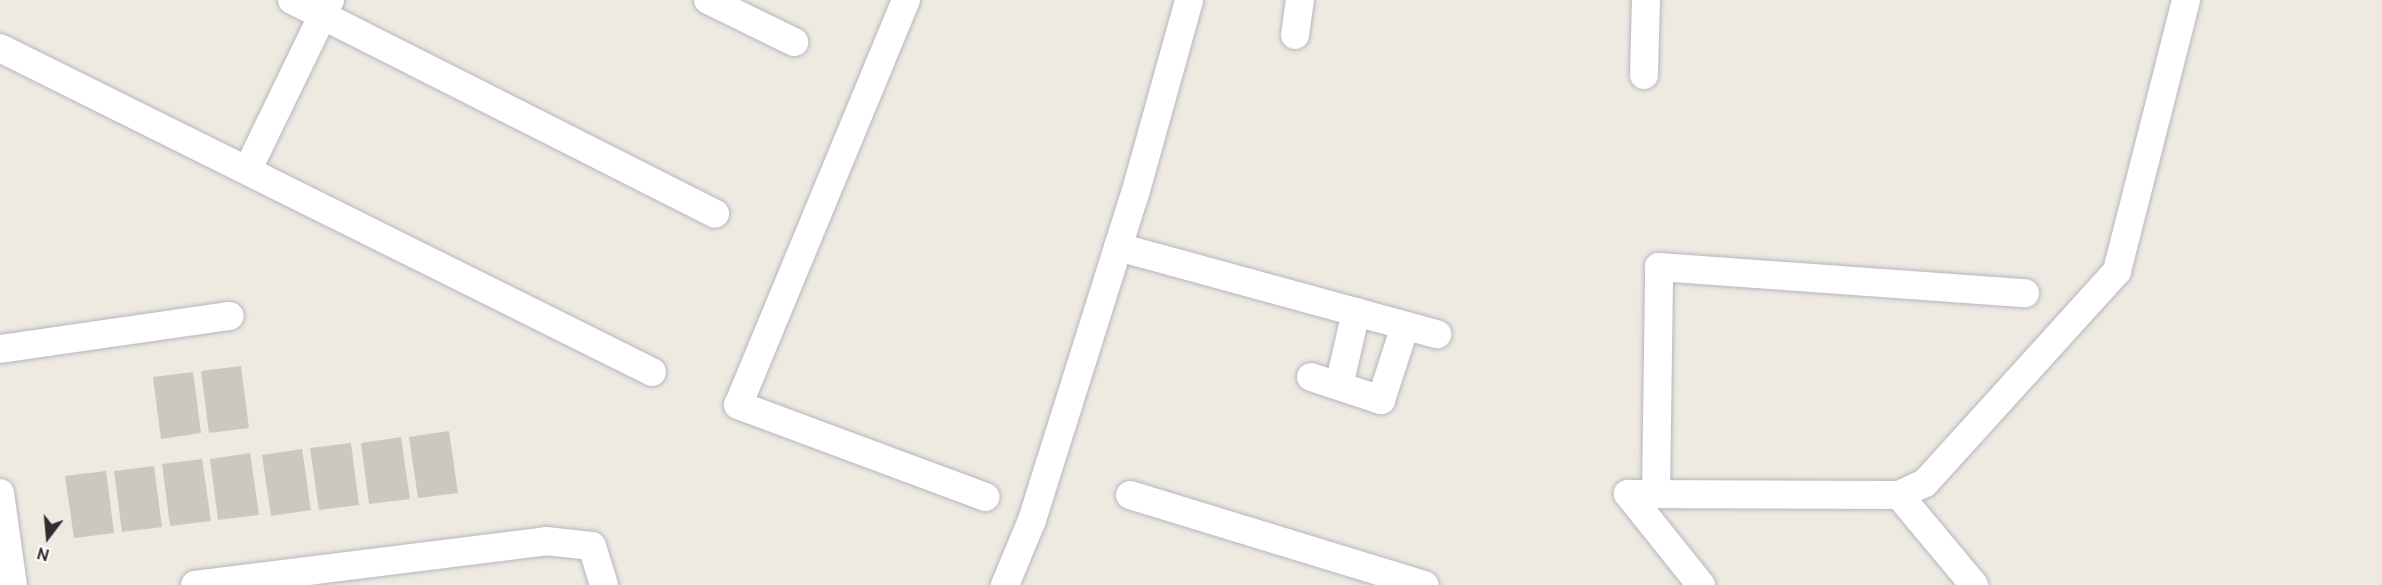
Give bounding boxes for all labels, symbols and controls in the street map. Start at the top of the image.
north arrow [18,507,78,567]
text: N [35,544,51,565]

